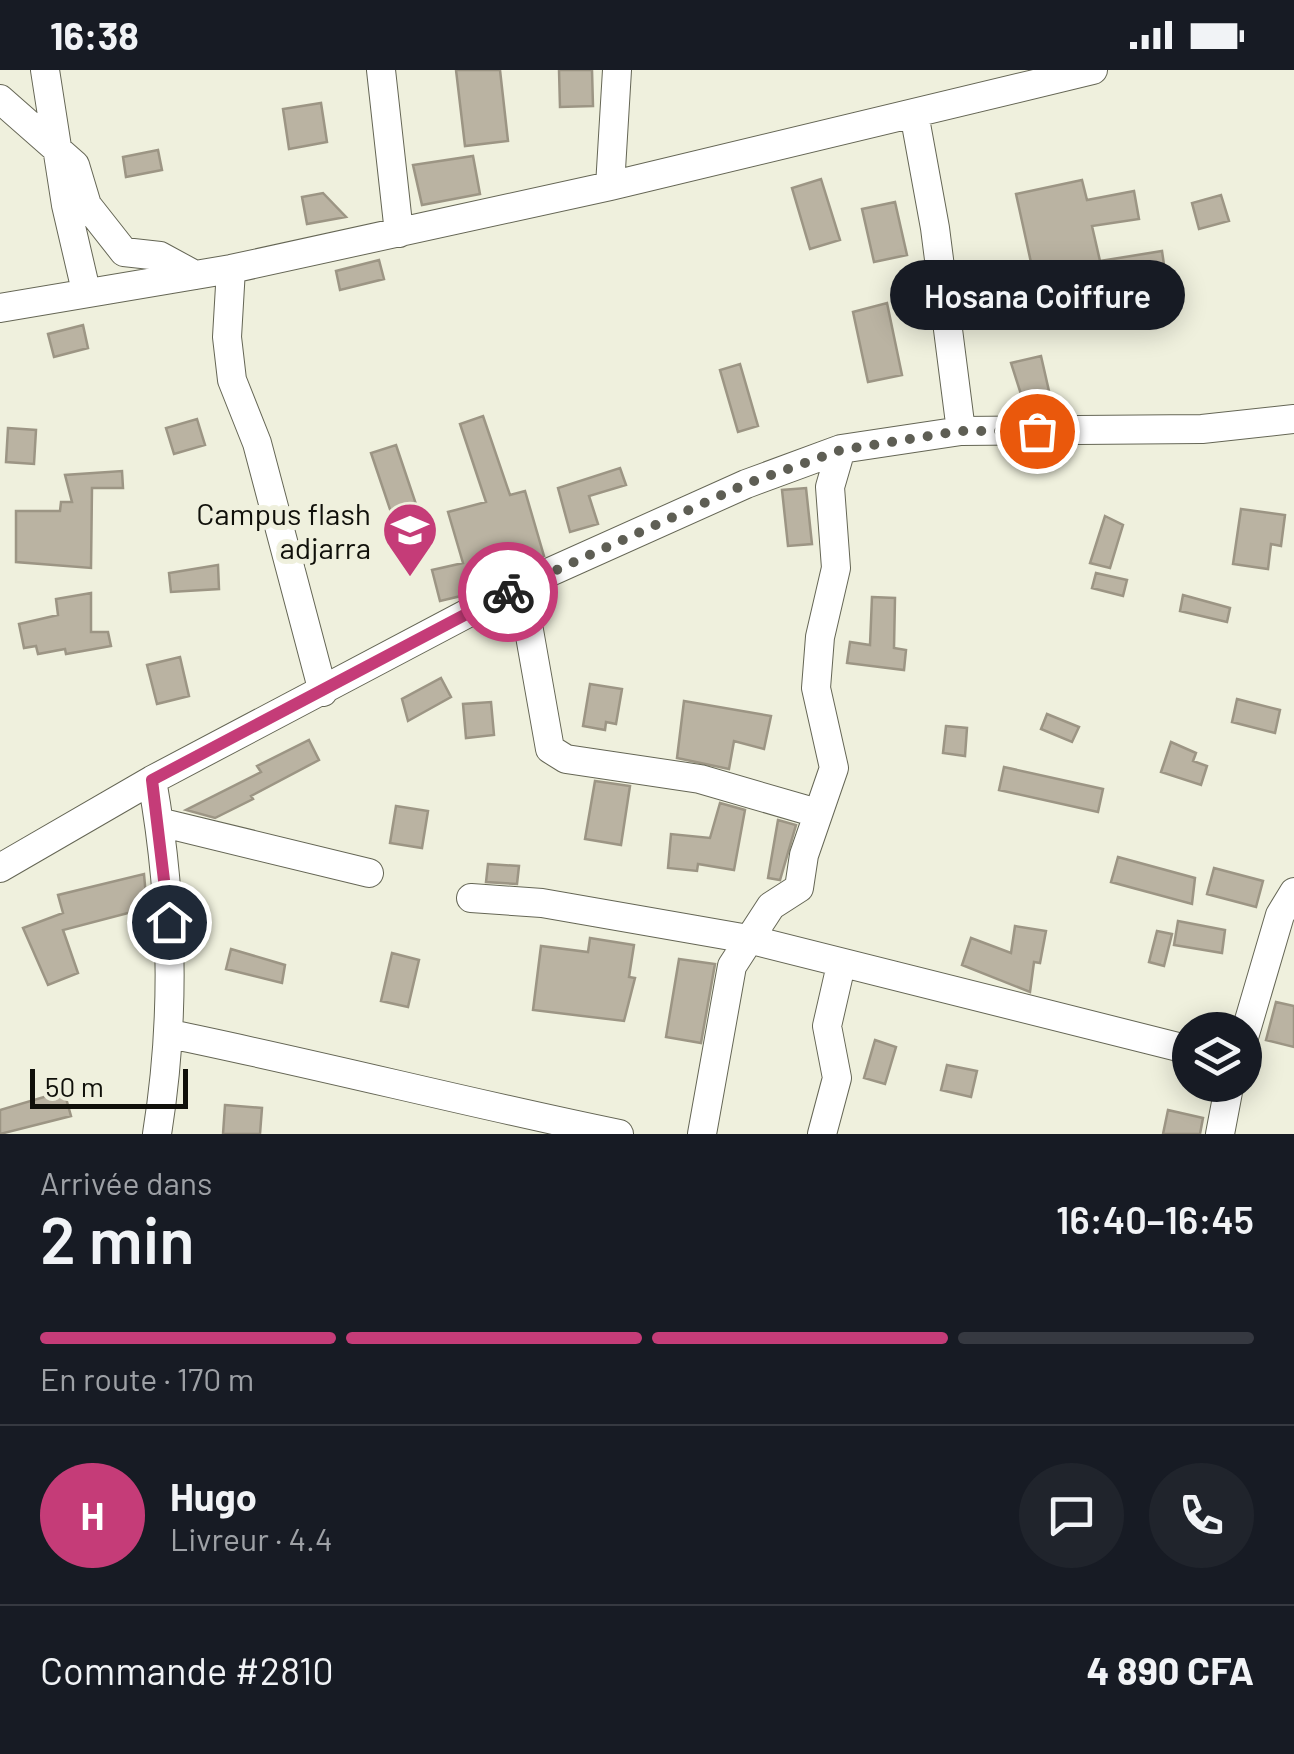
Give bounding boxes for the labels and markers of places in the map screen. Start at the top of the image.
callout: Hosana Coiffure [890,261,1184,331]
pin [995,389,1080,474]
place label: Campus flash adjarra [196,495,371,565]
school or university icon: Campus flash adjarra [380,500,440,579]
pin [127,880,212,965]

